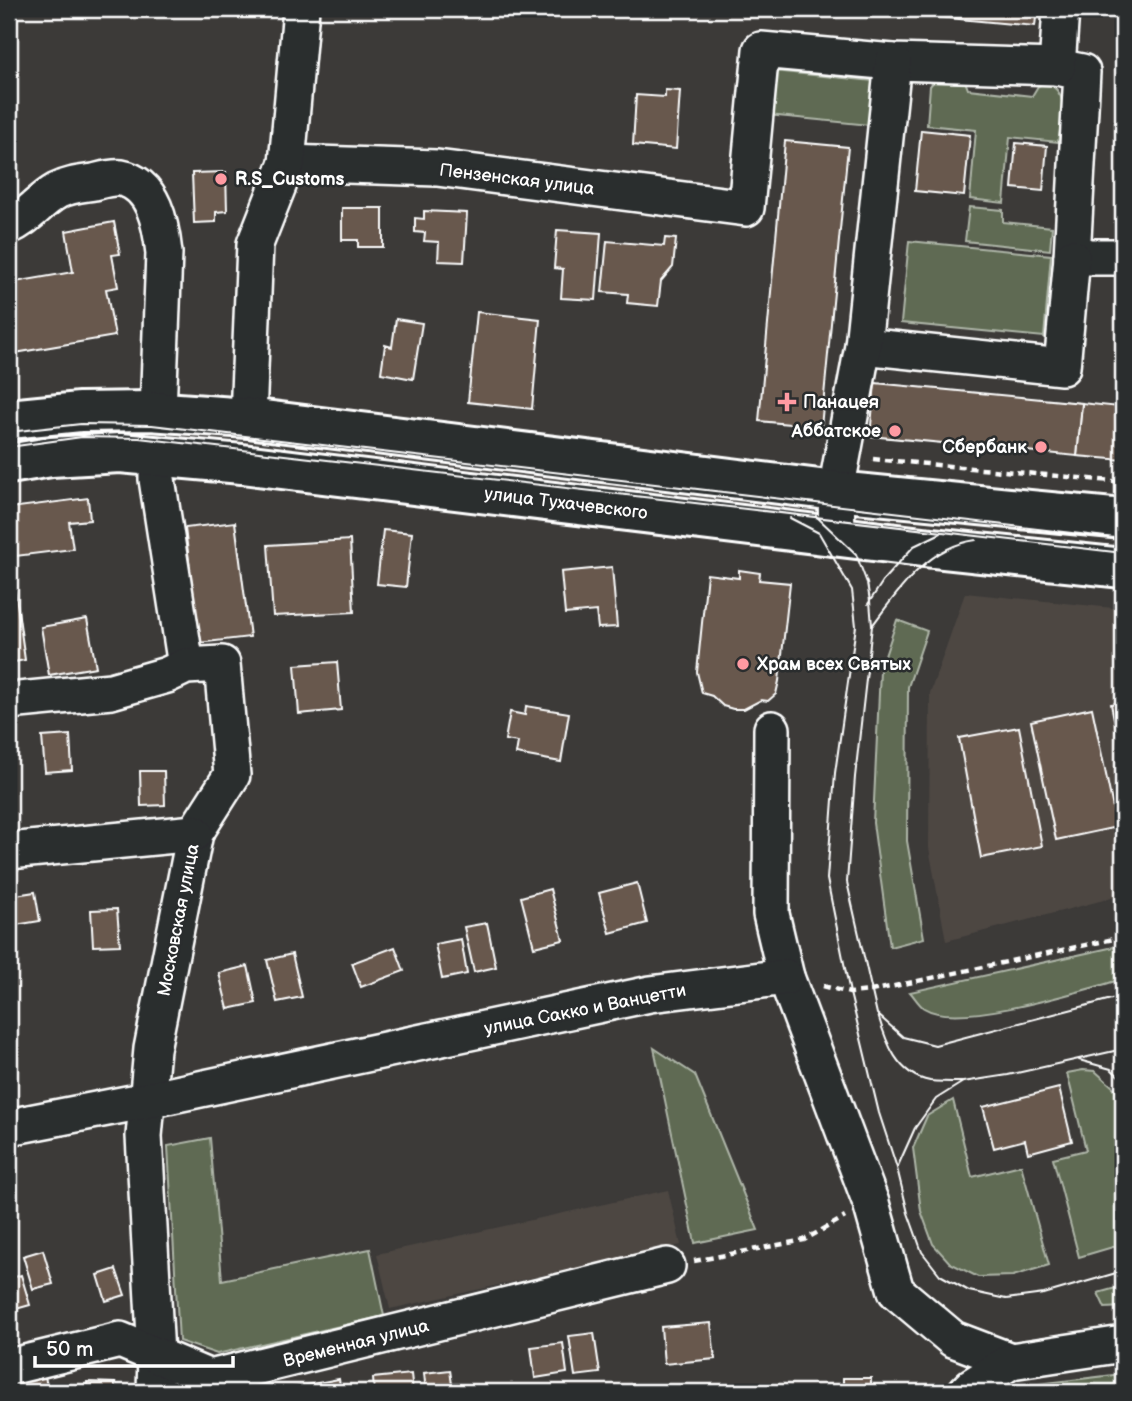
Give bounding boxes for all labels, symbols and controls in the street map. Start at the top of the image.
street label: Пензенская улица [438,160,596,199]
place label: R.S_Customs [235,169,345,190]
marker: R.S_Customs [213,171,229,187]
marker: Панацея [777,392,797,412]
place label: Панацея [803,392,879,413]
place label: Аббатское [790,421,881,442]
marker: Аббатское [887,423,903,439]
place label: Сбербанк [942,437,1027,458]
marker: Сбербанк [1033,439,1049,455]
street label: улица Тухачевского [483,483,649,524]
place label: Храм всех Святых [756,654,911,675]
marker: Храм всех Святых [735,656,751,672]
street label: Московская улица [153,842,204,998]
street label: улица Сакко и Ванцетти [482,980,688,1039]
street label: Временная улица [281,1315,431,1372]
scale bar [35,1324,233,1368]
text: 50 m [46,1337,93,1362]

